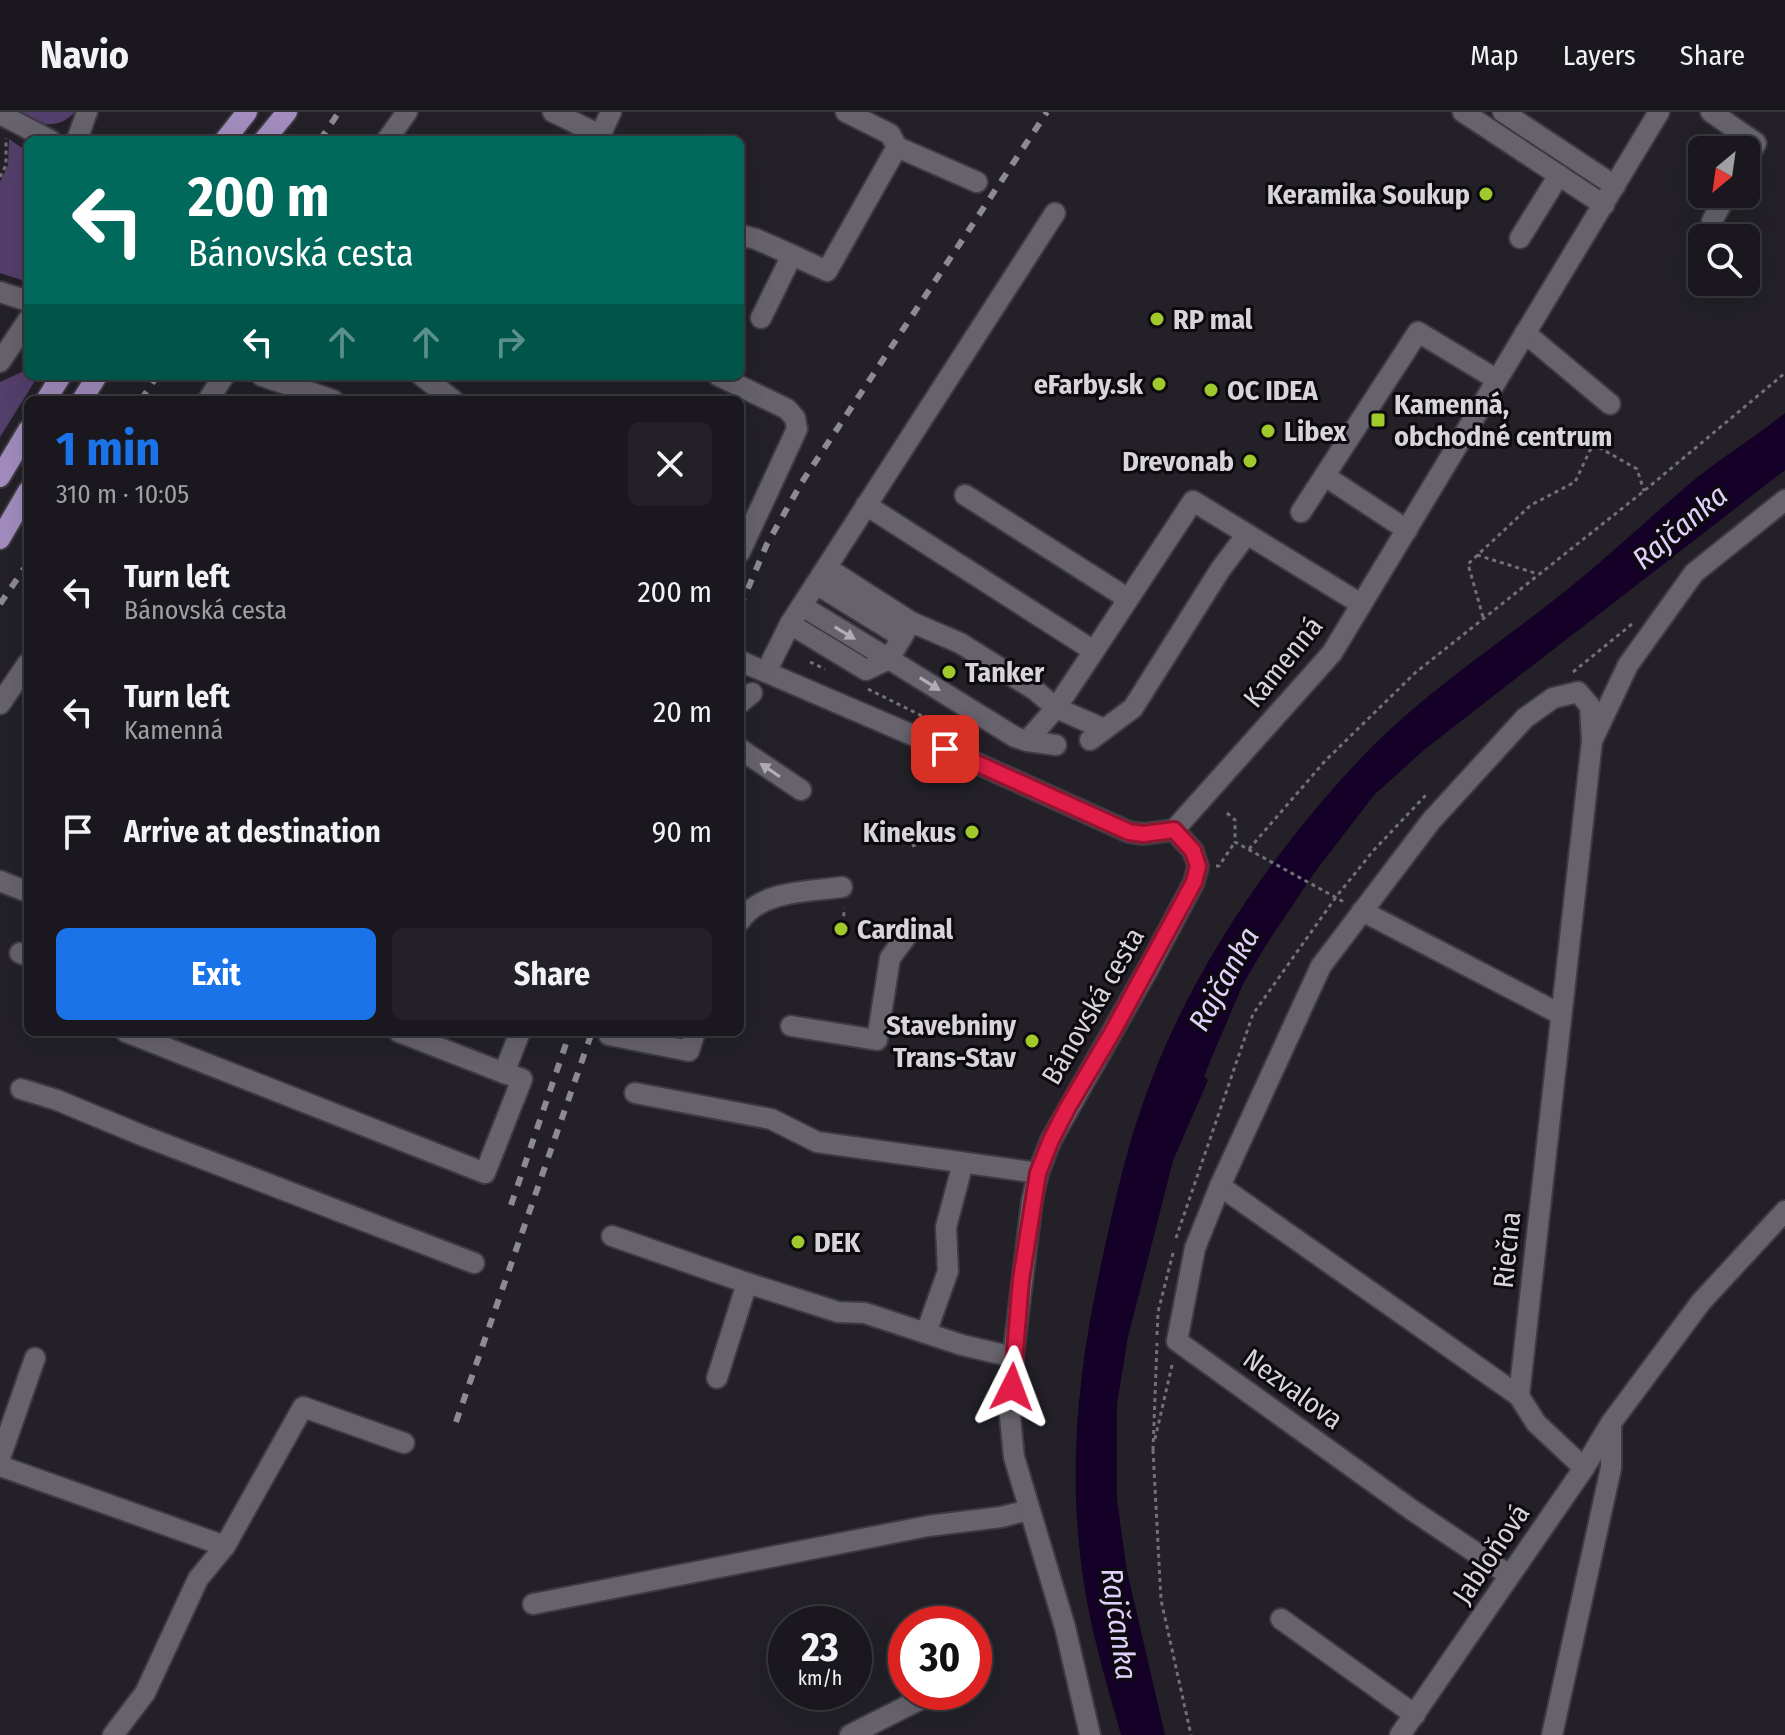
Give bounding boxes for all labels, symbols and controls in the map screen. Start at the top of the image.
text: Navio [40,32,129,78]
text: Map [1470,39,1519,72]
text: Layers [1563,39,1636,72]
text: Share [1680,39,1745,72]
north arrow [1688,136,1760,208]
map controls [1688,136,1760,296]
text: 200 m [188,164,329,231]
icon: left [56,168,160,272]
place label: Keramika Soukup [1267,178,1470,211]
marker: Keramika Soukup [1477,185,1495,203]
button: search [1688,224,1760,296]
text: Bánovská cesta [188,232,414,276]
place label: RP mal [1173,303,1253,336]
marker: RP mal [1148,310,1166,328]
icon: left [236,320,280,364]
icon: ahead [320,320,364,364]
icon: ahead [404,320,448,364]
icon: right [488,320,532,364]
place label: eFarby.sk [1034,368,1144,401]
place label: OC IDEA [1227,374,1319,407]
marker: eFarby.sk [1150,375,1168,393]
marker: OC IDEA [1202,381,1220,399]
place label: Kamenná, obchodné centrum [1394,388,1612,453]
marker: Kamenná, obchodné centrum [1369,411,1387,429]
place label: Libex [1284,415,1347,448]
text: 1 min [56,420,161,478]
button: close [628,422,712,506]
marker: Libex [1259,422,1277,440]
place label: Drevonab [1122,445,1234,478]
marker: Drevonab [1241,452,1259,470]
water label: Rajčanka [1625,477,1735,577]
text: 310 m · 10:05 [56,479,189,510]
text: Turn left [124,559,230,595]
icon: left [56,570,100,614]
text: 200 m [637,574,712,610]
text: Bánovská cesta [124,595,287,626]
street label: Kamenná [1237,610,1329,714]
one-way arrow [834,625,856,639]
place label: Tanker [965,656,1045,689]
marker: Tanker [940,663,958,681]
one-way arrow [919,677,940,692]
text: Turn left [124,679,230,715]
icon: left [56,690,100,734]
text: 20 m [653,694,712,730]
text: Kamenná [124,715,223,746]
pin [911,715,979,783]
icon: arrive [923,727,967,771]
one-way arrow [760,763,781,778]
icon: arrive [56,810,100,854]
text: Arrive at destination [124,814,381,850]
text: 90 m [652,814,712,850]
place label: Kinekus [863,816,956,849]
marker: Kinekus [963,823,981,841]
place label: Cardinal [857,913,954,946]
marker: Cardinal [832,920,850,938]
water label: Rajčanka [1181,921,1267,1037]
street label: Bánovská cesta [1035,922,1151,1090]
button: Exit [56,928,376,1020]
button: Share [392,928,712,1020]
place label: Stavebniny Trans-Stav [886,1009,1017,1074]
marker: Stavebniny Trans-Stav [1023,1032,1041,1050]
street label: Riečna [1487,1210,1527,1290]
place label: DEK [814,1226,861,1259]
marker: DEK [789,1233,807,1251]
street label: Nezvalova [1237,1342,1349,1436]
position arrow [970,1345,1054,1429]
street label: Jabloňová [1446,1498,1536,1610]
water label: Rajčanka [1093,1566,1145,1682]
speed limit sign: 30 [888,1606,992,1710]
text: 23 [801,1624,839,1672]
text: km/h [798,1666,842,1690]

